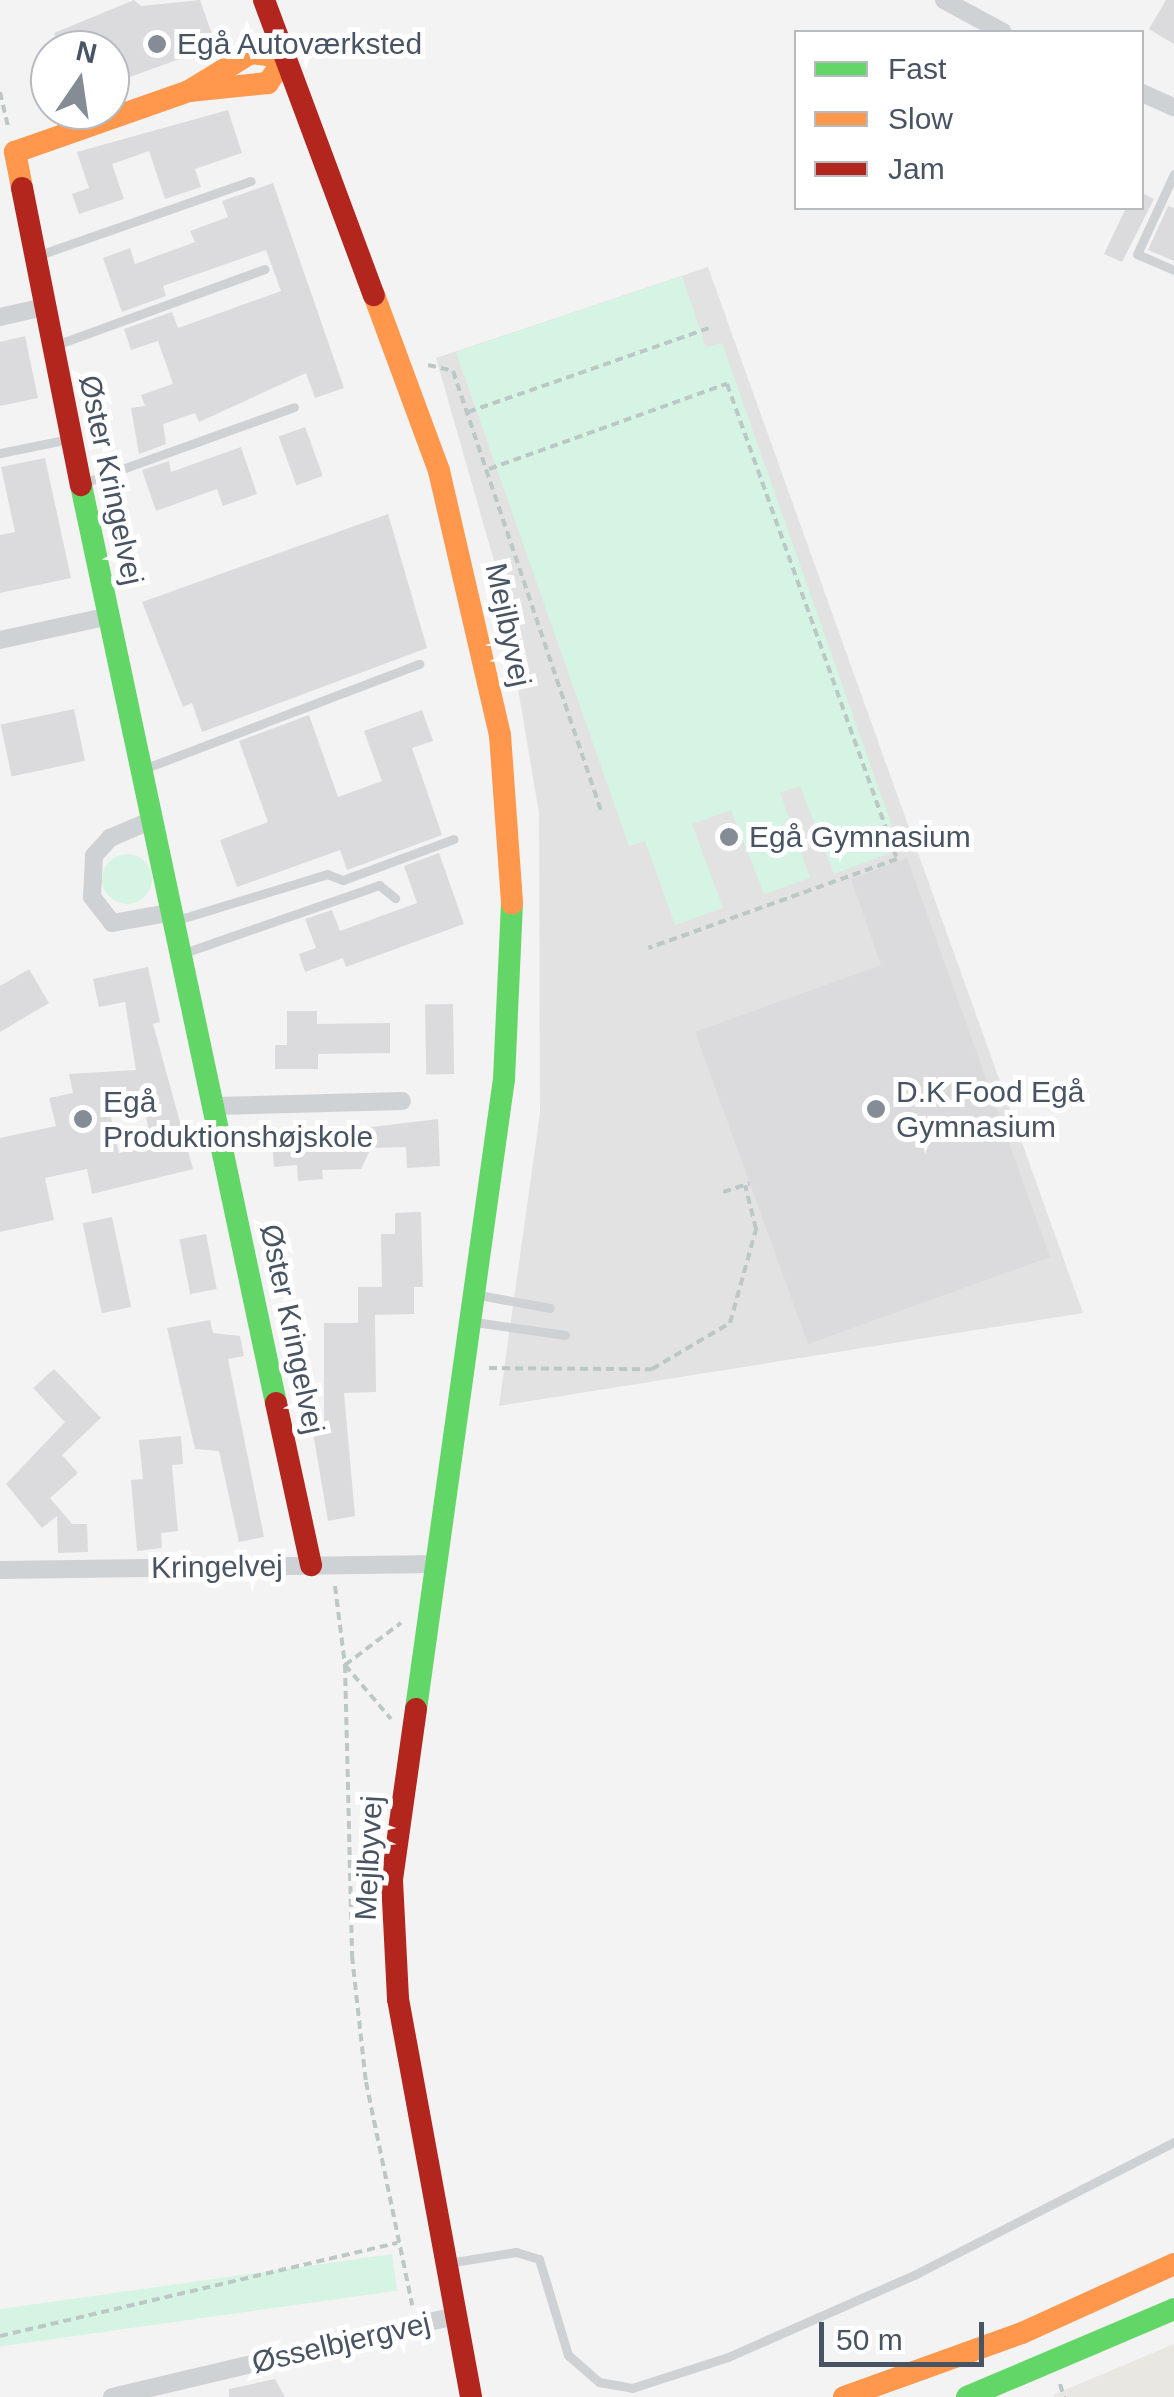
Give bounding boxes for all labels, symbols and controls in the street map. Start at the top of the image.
place label: Egå Autoværksted [177,26,424,62]
north arrow [30,30,130,130]
legend [794,30,1144,210]
marker: Egå Autoværksted [146,33,168,55]
text: N [73,35,100,70]
text: Fast [888,52,946,85]
text: Slow [888,102,953,135]
text: Jam [888,152,945,185]
street label: Øster Kringelvej [71,372,151,588]
street label: Mejlbyvej [477,560,539,690]
place label: Egå Gymnasium [749,819,971,855]
marker: Egå Gymnasium [718,826,740,848]
place label: D.K Food Egå Gymnasium [896,1074,1084,1144]
place label: Egå Produktionshøjskole [103,1084,373,1154]
marker: D.K Food Egå Gymnasium [865,1098,887,1120]
marker: Egå Produktionshøjskole [72,1108,94,1130]
street label: Øster Kringelvej [252,1221,332,1437]
street label: Kringelvej [151,1548,283,1586]
street label: Mejlbyvej [348,1795,390,1921]
scale bar [824,2302,989,2364]
street label: Øsselbjergvej [248,2305,434,2381]
text: 50 m [836,2323,903,2356]

